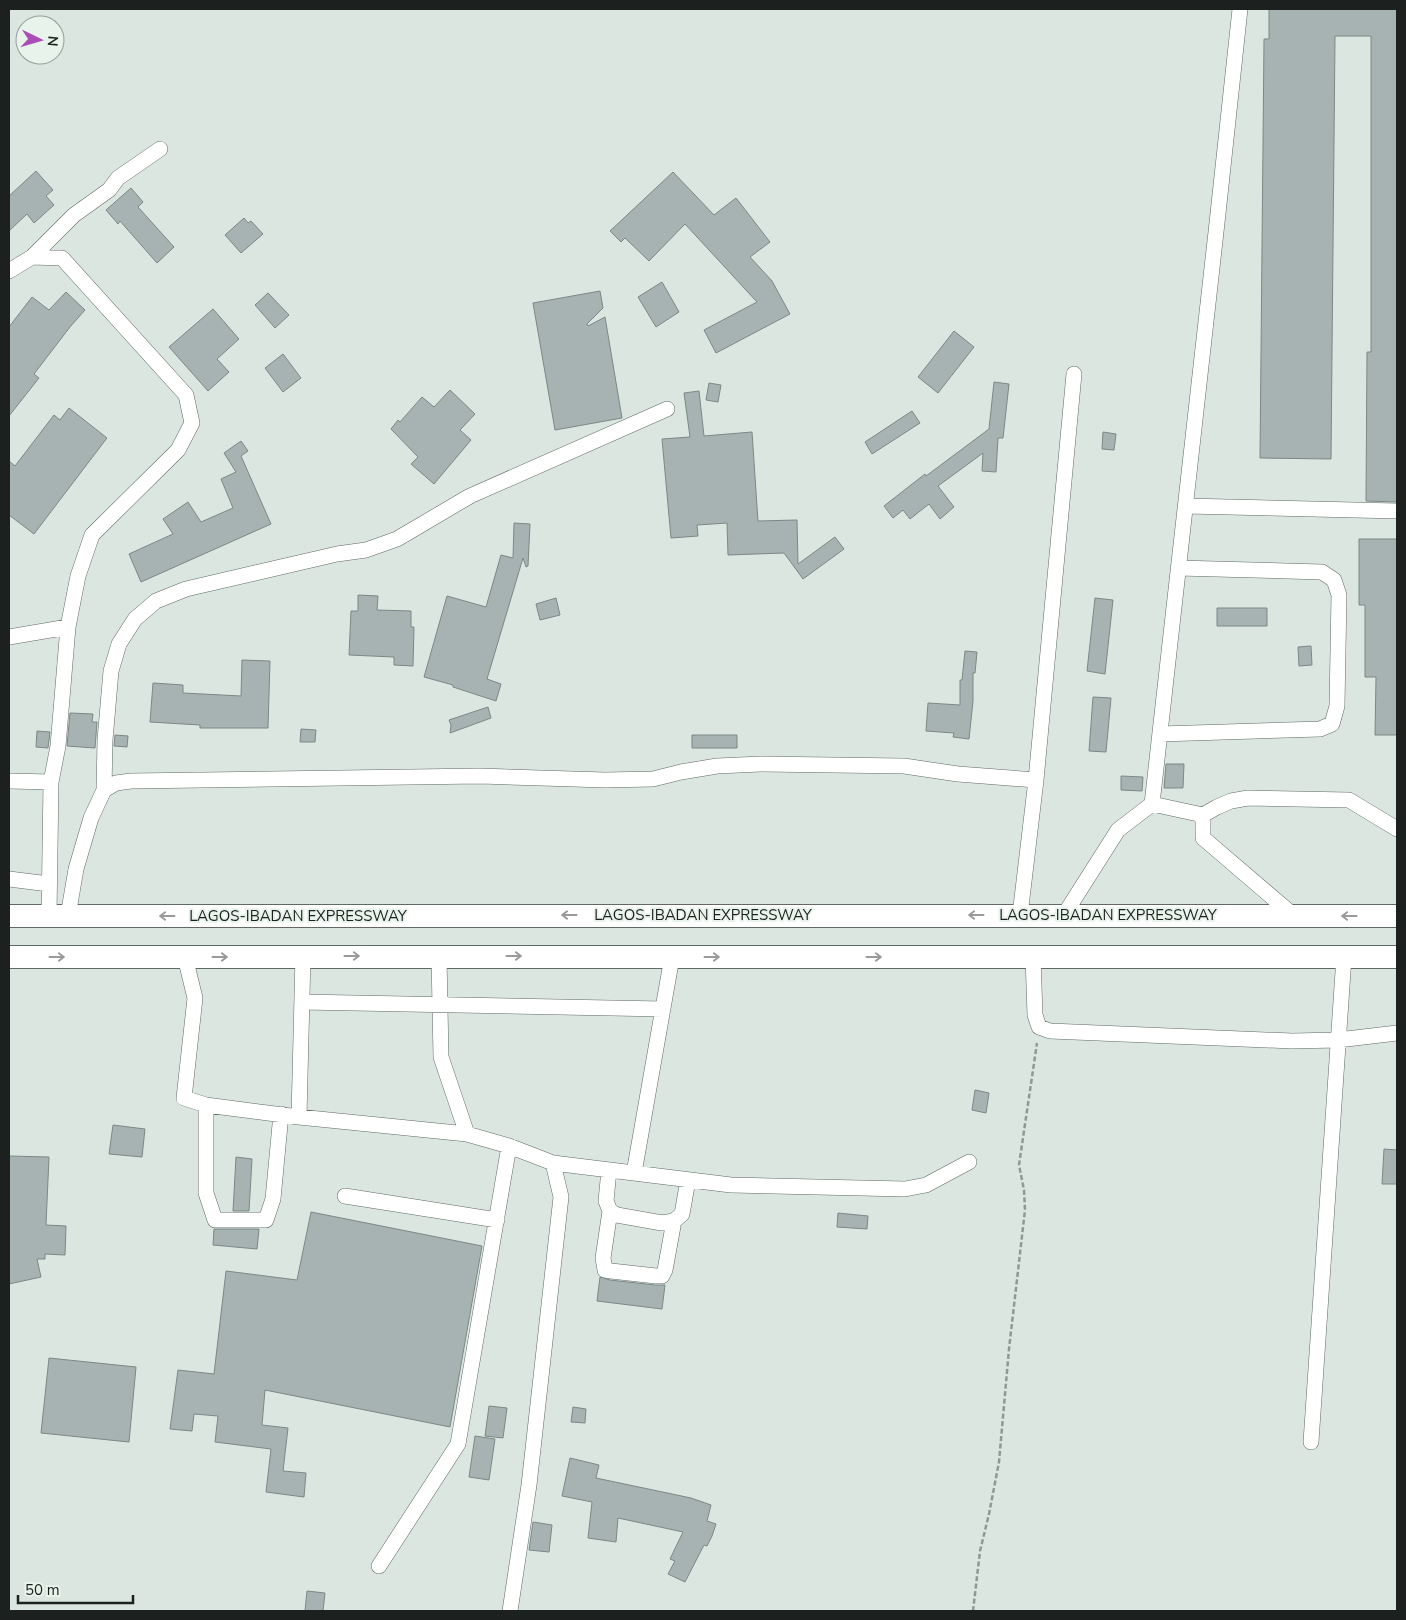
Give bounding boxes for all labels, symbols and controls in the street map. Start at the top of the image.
north arrow [15,15,65,65]
text: N [43,35,62,47]
street label: LAGOS-IBADAN EXPRESSWAY [594,905,813,925]
street label: LAGOS-IBADAN EXPRESSWAY [999,905,1218,925]
street label: LAGOS-IBADAN EXPRESSWAY [189,906,408,926]
one-way arrow [561,910,577,920]
one-way arrow [968,910,984,920]
one-way arrow [159,911,176,921]
one-way arrow [1341,911,1357,921]
one-way arrow [343,951,359,961]
one-way arrow [49,952,65,962]
one-way arrow [212,952,228,962]
one-way arrow [506,952,522,961]
one-way arrow [703,952,719,962]
one-way arrow [866,952,882,962]
scale bar [18,1572,132,1604]
text: 50 m [25,1580,60,1600]

